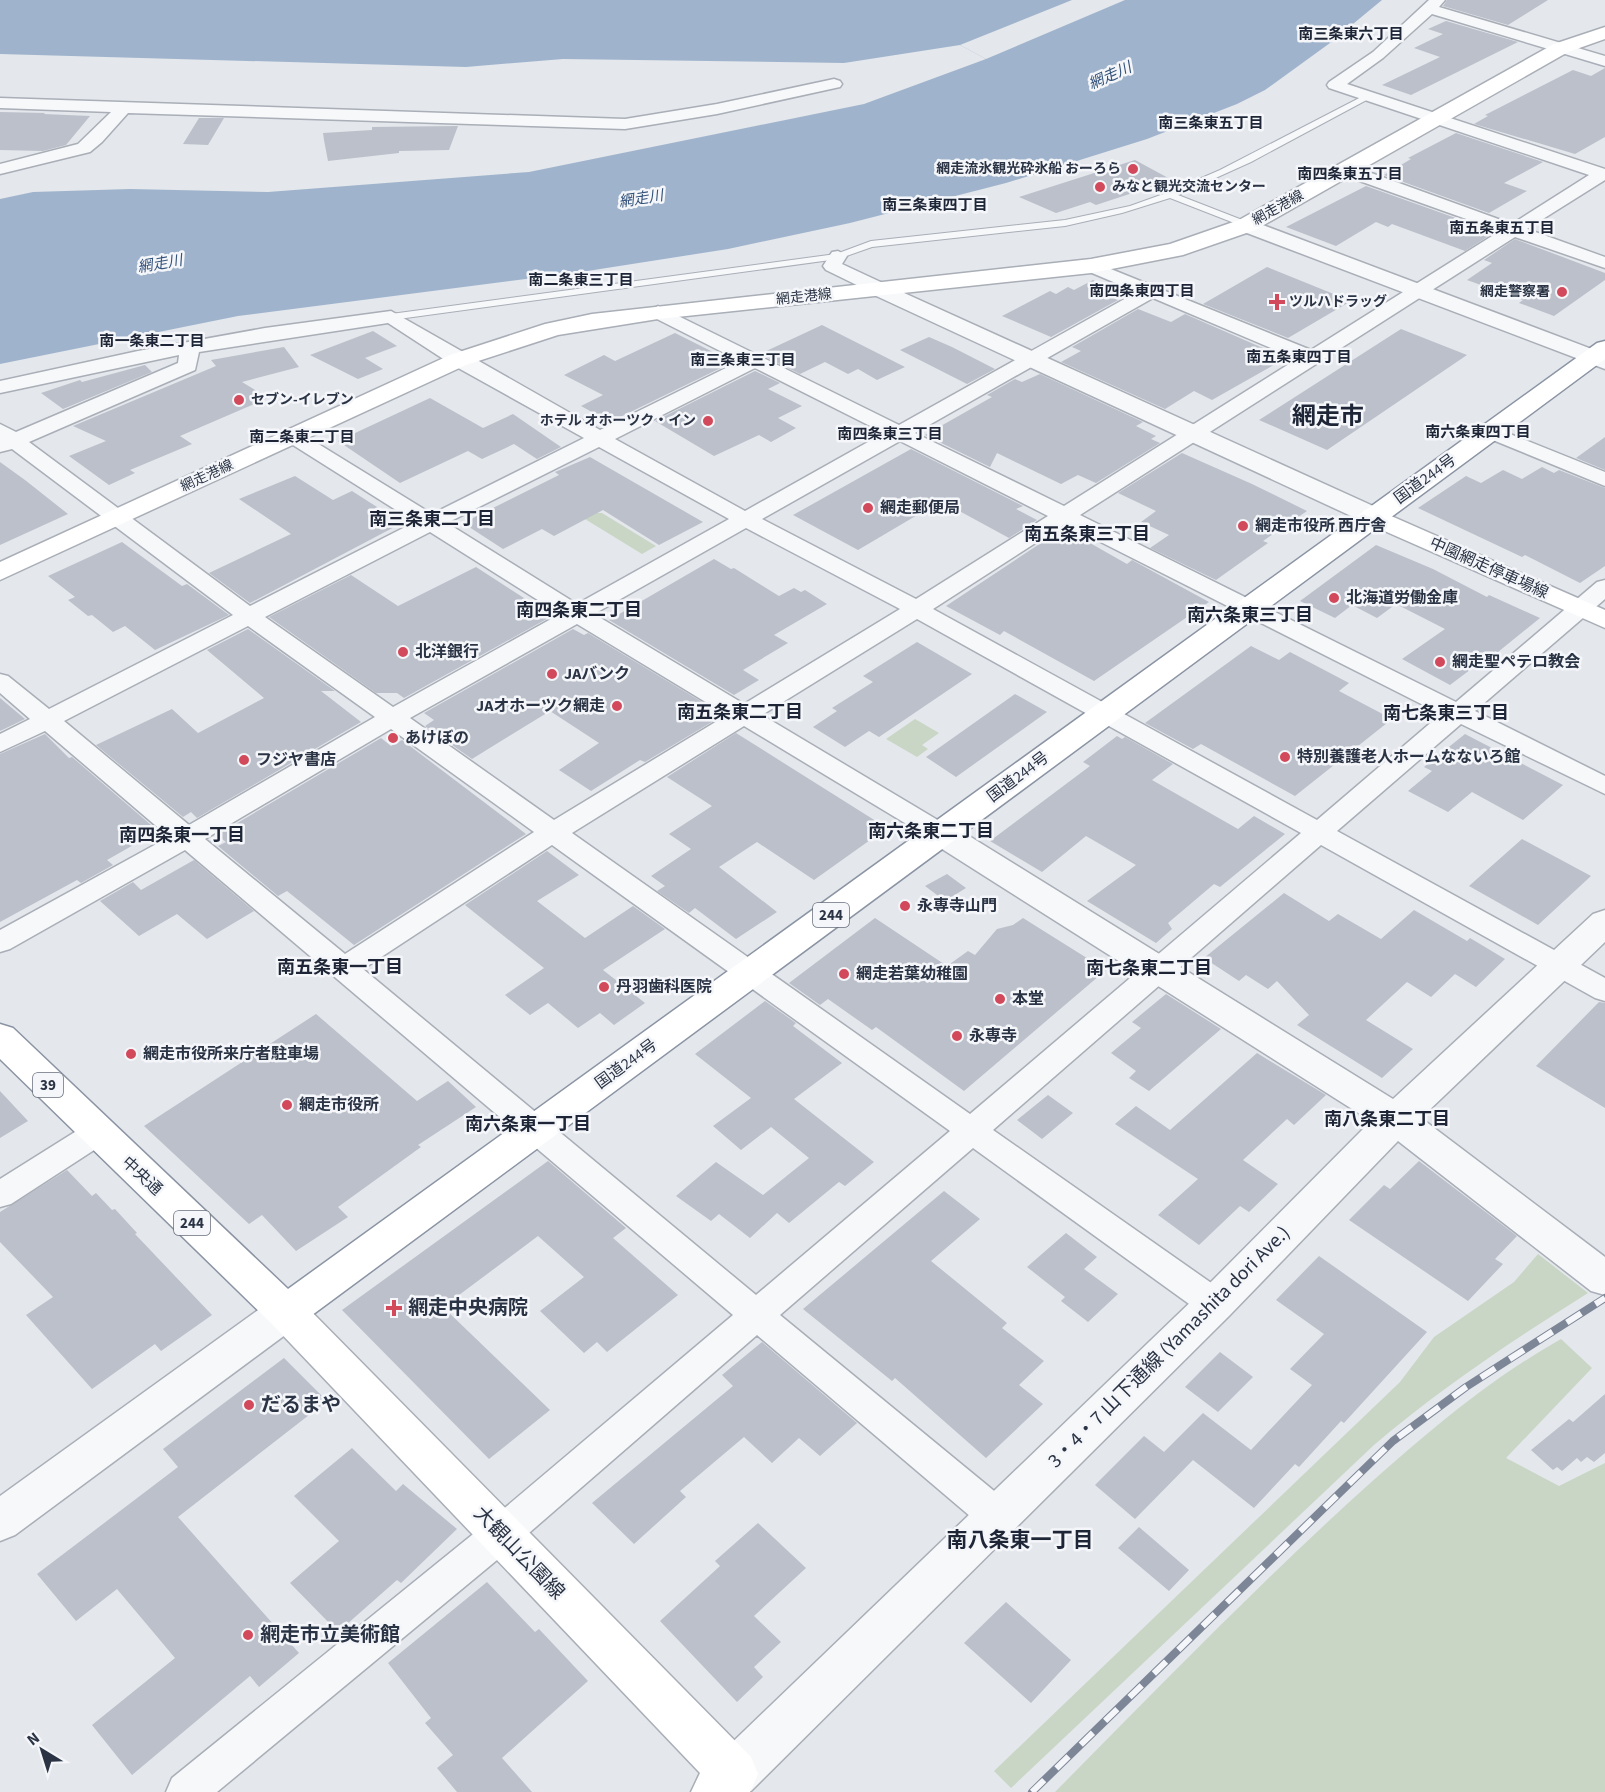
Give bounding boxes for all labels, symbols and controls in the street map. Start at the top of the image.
district label: 南三条東六丁目 [1298,24,1404,45]
water label: 網走川 [1085,56,1137,95]
district label: 南三条東五丁目 [1158,113,1264,134]
place label: 網走流氷観光砕氷船 おーろら [936,159,1121,179]
marker: 網走流氷観光砕氷船 おーろら [1126,162,1140,176]
district label: 南四条東五丁目 [1297,164,1403,185]
place label: みなと観光交流センター [1112,177,1266,197]
marker: みなと観光交流センター [1093,180,1107,194]
water label: 網走川 [617,185,667,213]
street label: 網走港線 [1249,186,1307,230]
district label: 南三条東四丁目 [882,195,988,216]
district label: 南五条東五丁目 [1449,218,1555,239]
water label: 網走川 [136,249,186,278]
district label: 南二条東三丁目 [528,270,634,291]
district label: 南四条東四丁目 [1089,281,1195,302]
place label: 網走警察署 [1480,282,1550,302]
street label: 網走港線 [775,284,833,310]
marker: 網走警察署 [1555,285,1569,299]
place label: ツルハドラッグ [1289,292,1387,312]
marker: ツルハドラッグ [1270,295,1284,309]
district label: 南一条東二丁目 [99,331,205,352]
district label: 南五条東四丁目 [1246,347,1352,368]
district label: 南三条東三丁目 [690,350,796,371]
place label: セブン-イレブン [251,390,354,410]
marker: セブン-イレブン [232,393,246,407]
district label: 網走市 [1292,399,1364,434]
place label: ホテル オホーツク・イン [540,411,696,431]
marker: ホテル オホーツク・イン [701,414,715,428]
district label: 南六条東四丁目 [1425,422,1531,443]
district label: 南四条東三丁目 [837,424,943,445]
district label: 南二条東二丁目 [249,427,355,448]
street label: 国道244号 [1389,449,1461,509]
street label: 網走港線 [177,455,237,497]
place label: 網走郵便局 [880,497,960,519]
marker: 網走郵便局 [861,501,875,515]
district label: 南三条東二丁目 [369,507,495,532]
place label: 網走市役所 西庁舎 [1255,515,1386,537]
marker: 網走市役所 西庁舎 [1236,519,1250,533]
district label: 南五条東三丁目 [1024,522,1150,547]
street label: 中園網走停車場線 [1426,532,1552,604]
place label: 北海道労働金庫 [1346,587,1458,609]
marker: 北海道労働金庫 [1327,591,1341,605]
district label: 南四条東二丁目 [516,598,642,623]
district label: 南六条東三丁目 [1187,603,1313,628]
place label: 北洋銀行 [415,641,479,663]
marker: 北洋銀行 [396,645,410,659]
place label: 網走聖ペテロ教会 [1452,651,1580,673]
marker: 網走聖ペテロ教会 [1433,655,1447,669]
place label: JAバンク [564,663,630,685]
marker: JAバンク [545,667,559,681]
place label: JAオホーツク網走 [476,695,605,717]
marker: JAオホーツク網走 [610,699,624,713]
district label: 南五条東二丁目 [677,700,803,725]
district label: 南七条東三丁目 [1383,701,1509,726]
place label: あけぼの [405,727,469,749]
marker: あけぼの [386,731,400,745]
place label: 特別養護老人ホームなないろ館 [1297,746,1521,768]
street label: 国道244号 [983,747,1053,807]
place label: フジヤ書店 [256,749,336,771]
marker: 特別養護老人ホームなないろ館 [1278,750,1292,764]
marker: フジヤ書店 [237,753,251,767]
district label: 南六条東二丁目 [868,819,994,844]
district label: 南四条東一丁目 [119,823,245,848]
place label: 永専寺山門 [917,895,997,917]
marker: 永専寺山門 [898,899,912,913]
road number: 244 [813,903,849,927]
district label: 南五条東一丁目 [277,955,403,980]
district label: 南七条東二丁目 [1086,956,1212,981]
place label: 網走若葉幼稚園 [856,963,968,985]
marker: 網走若葉幼稚園 [837,967,851,981]
place label: 丹羽歯科医院 [616,976,712,998]
marker: 丹羽歯科医院 [597,980,611,994]
place label: 本堂 [1012,988,1044,1010]
marker: 本堂 [993,992,1007,1006]
place label: 永専寺 [969,1025,1017,1047]
marker: 永専寺 [950,1029,964,1043]
street label: 国道244号 [590,1034,662,1094]
place label: 網走市役所来庁者駐車場 [143,1043,319,1065]
marker: 網走市役所来庁者駐車場 [124,1047,138,1061]
road number: 39 [33,1073,63,1097]
place label: 網走市役所 [299,1094,379,1116]
marker: 網走市役所 [280,1098,294,1112]
district label: 南八条東二丁目 [1324,1107,1450,1132]
district label: 南六条東一丁目 [465,1112,591,1137]
street label: 中央通 [117,1152,167,1200]
road number: 244 [174,1211,210,1235]
street label: 3・4・7 山下通線 (Yamashita dori Ave.) [1042,1220,1296,1474]
place label: 網走中央病院 [408,1294,528,1322]
marker: 網走中央病院 [385,1299,403,1317]
place label: だるまや [261,1391,341,1419]
marker: だるまや [242,1398,256,1412]
street label: 大観山公園線 [467,1500,571,1606]
district label: 南八条東一丁目 [947,1525,1094,1555]
place label: 網走市立美術館 [260,1621,400,1649]
marker: 網走市立美術館 [241,1628,255,1642]
north arrow [12,1720,72,1780]
text: N [22,1727,44,1751]

